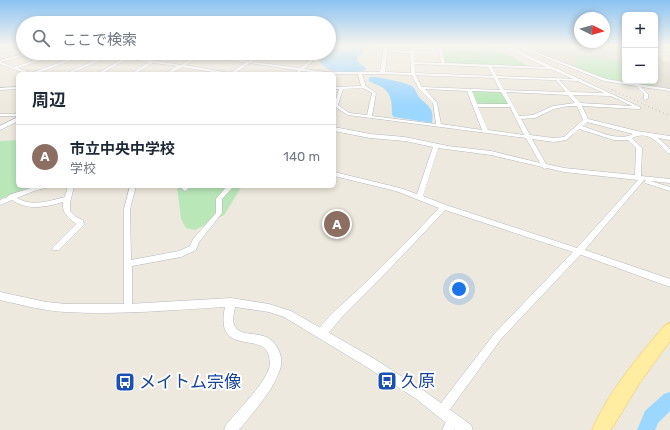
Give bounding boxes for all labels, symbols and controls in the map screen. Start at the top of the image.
north arrow [574,12,610,48]
map controls [622,12,658,84]
button: + [622,12,658,48]
search box [16,16,336,60]
icon: search [30,27,52,49]
text: ここで検索 [62,31,137,49]
button: − [622,48,658,84]
text: 周辺 [32,90,66,110]
text: 市立中央中学校 [70,140,175,158]
text: A [40,149,50,164]
text: 140 m [283,149,320,164]
text: 学校 [70,161,96,176]
pin: A [324,209,350,239]
your location [449,279,469,299]
bus stop icon: 久原 [376,370,398,392]
bus stop icon: メイトム宗像 [114,371,136,393]
place label: 久原 [401,371,435,391]
place label: メイトム宗像 [139,372,241,392]

